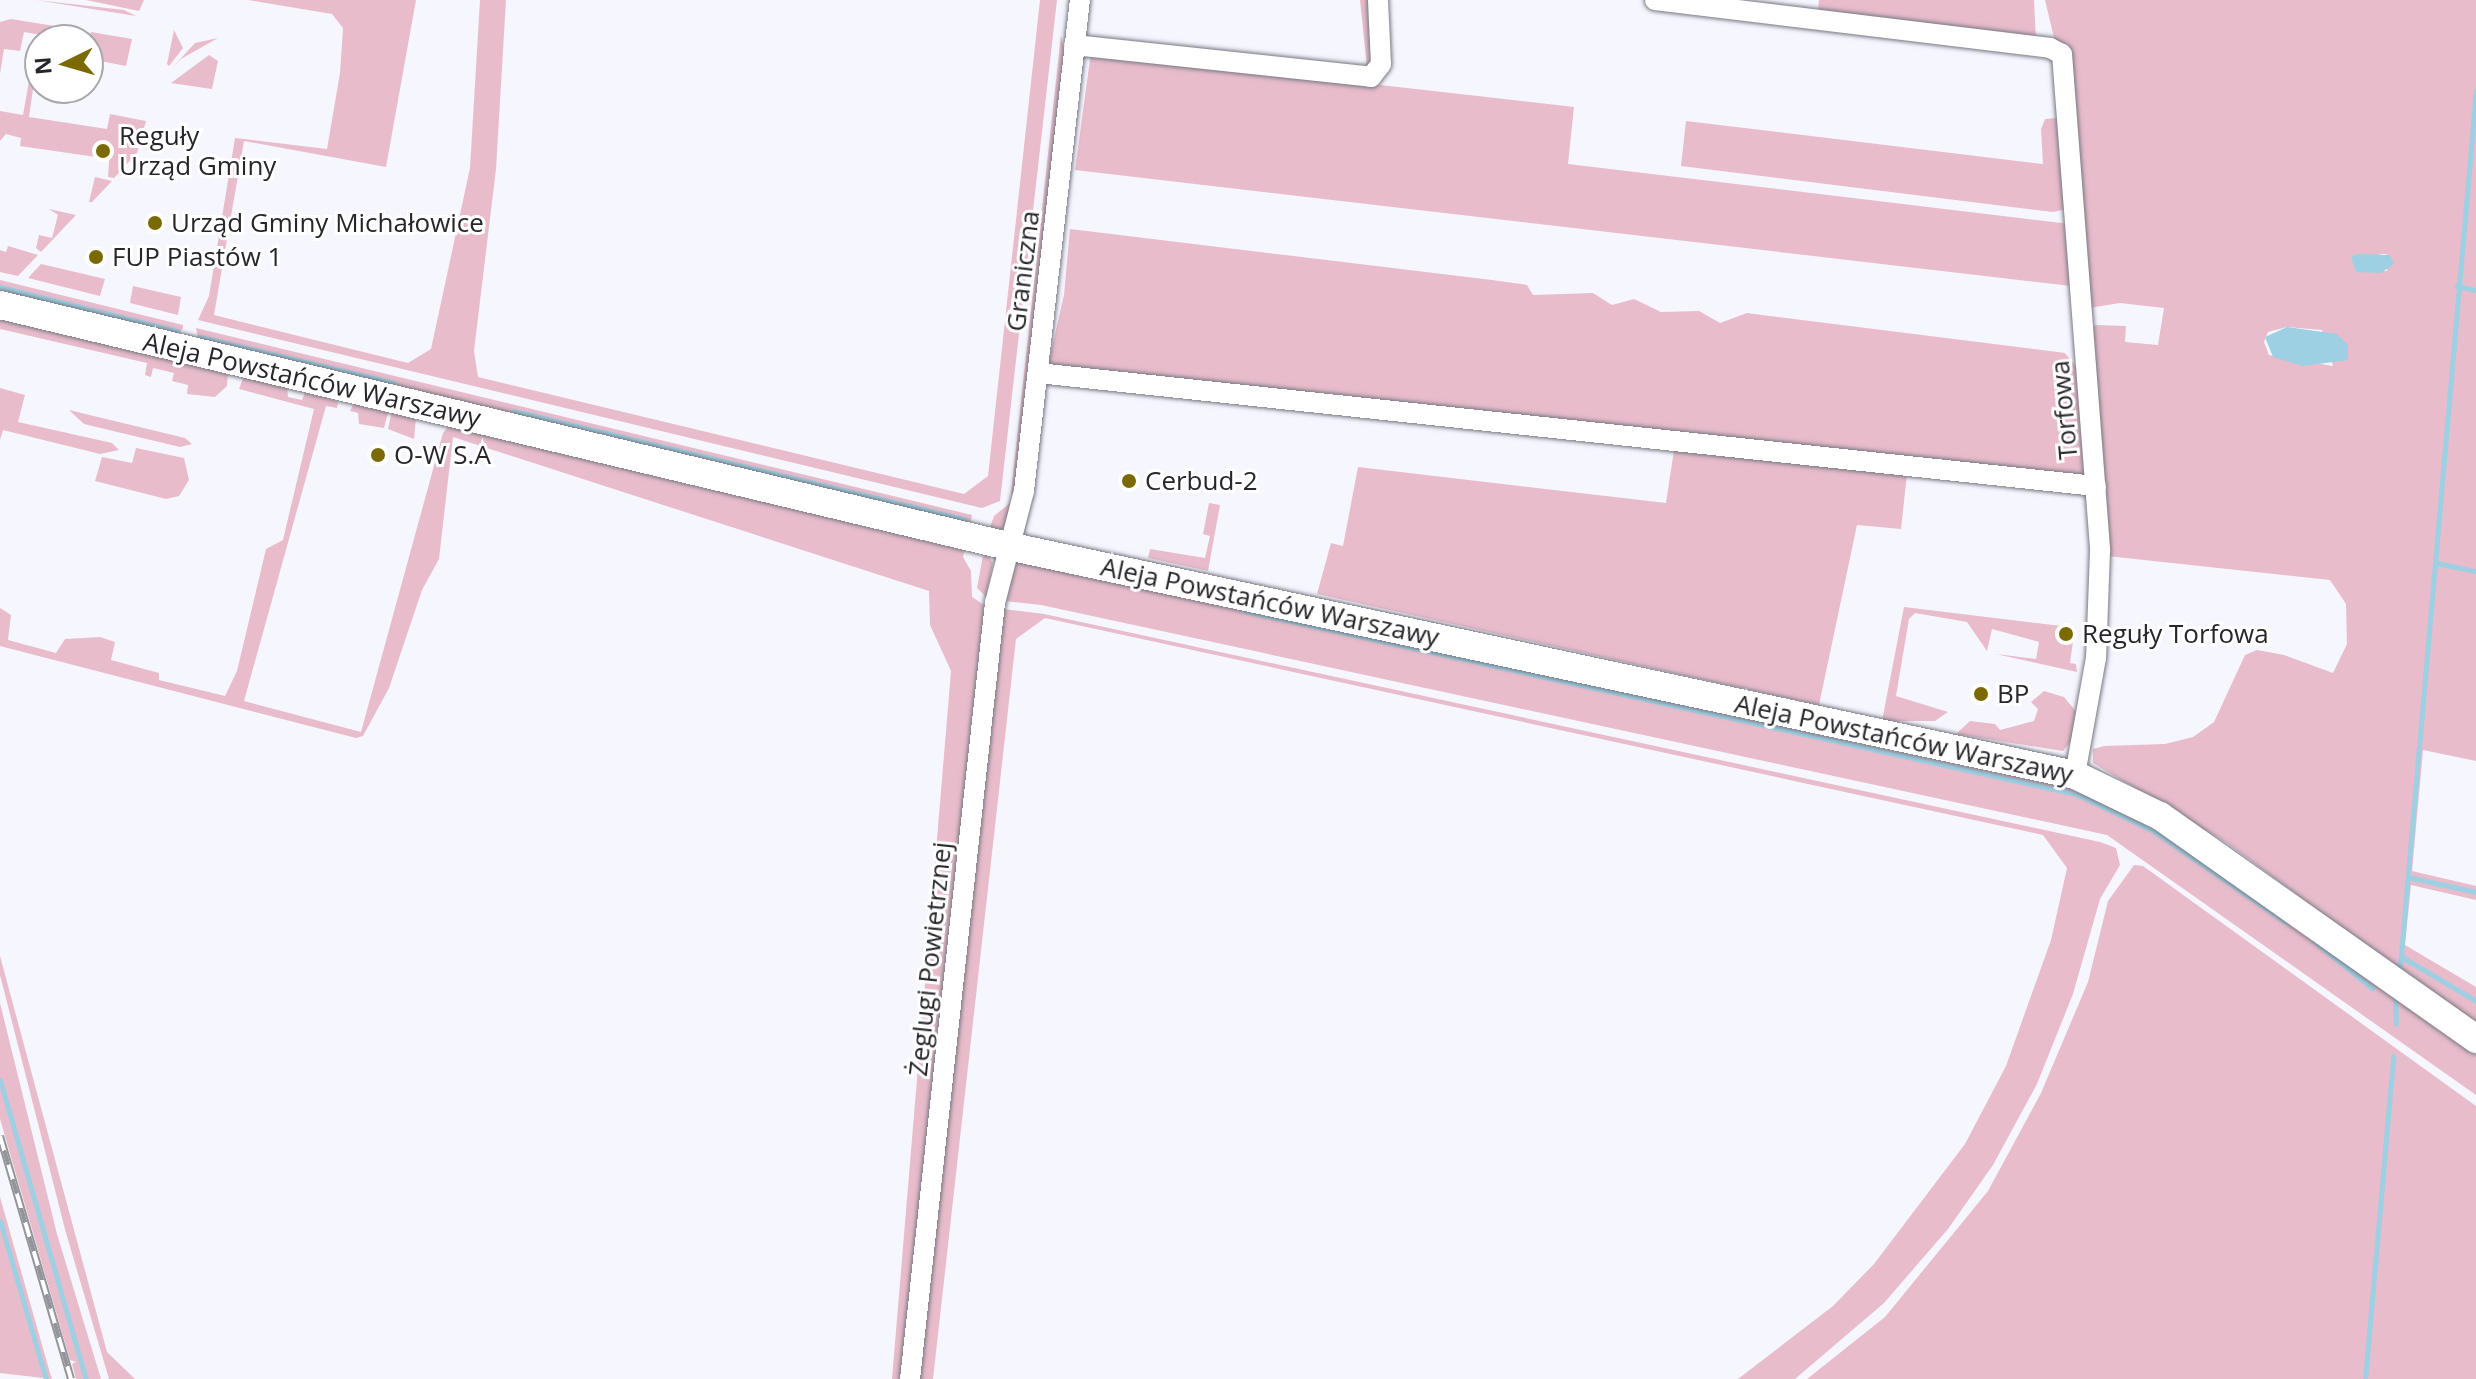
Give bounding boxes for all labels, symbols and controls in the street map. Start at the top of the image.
north arrow [24,24,104,104]
text: N [26,56,58,76]
place label: Reguły Urząd Gminy [119,120,276,182]
marker: Reguły Urząd Gminy [94,142,112,160]
place label: Urząd Gminy Michałowice [171,207,484,239]
street label: Graniczna [1000,209,1046,333]
marker: Urząd Gminy Michałowice [146,214,164,232]
place label: FUP Piastów 1 [112,241,282,273]
marker: FUP Piastów 1 [87,248,105,266]
street label: Aleja Powstańców Warszawy [140,326,484,434]
street label: Torfowa [2044,359,2084,461]
place label: O-W S.A [394,439,491,471]
marker: O-W S.A [369,446,387,464]
place label: Cerbud-2 [1145,465,1258,497]
marker: Cerbud-2 [1120,472,1138,490]
street label: Aleja Powstańców Warszawy [1098,551,1442,653]
place label: Reguły Torfowa [2082,618,2269,650]
marker: Reguły Torfowa [2057,625,2075,643]
place label: BP [1997,678,2029,710]
marker: BP [1972,685,1990,703]
street label: Aleja Powstańców Warszawy [1732,688,2076,790]
street label: Żeglugi Powietrznej [902,840,958,1078]

